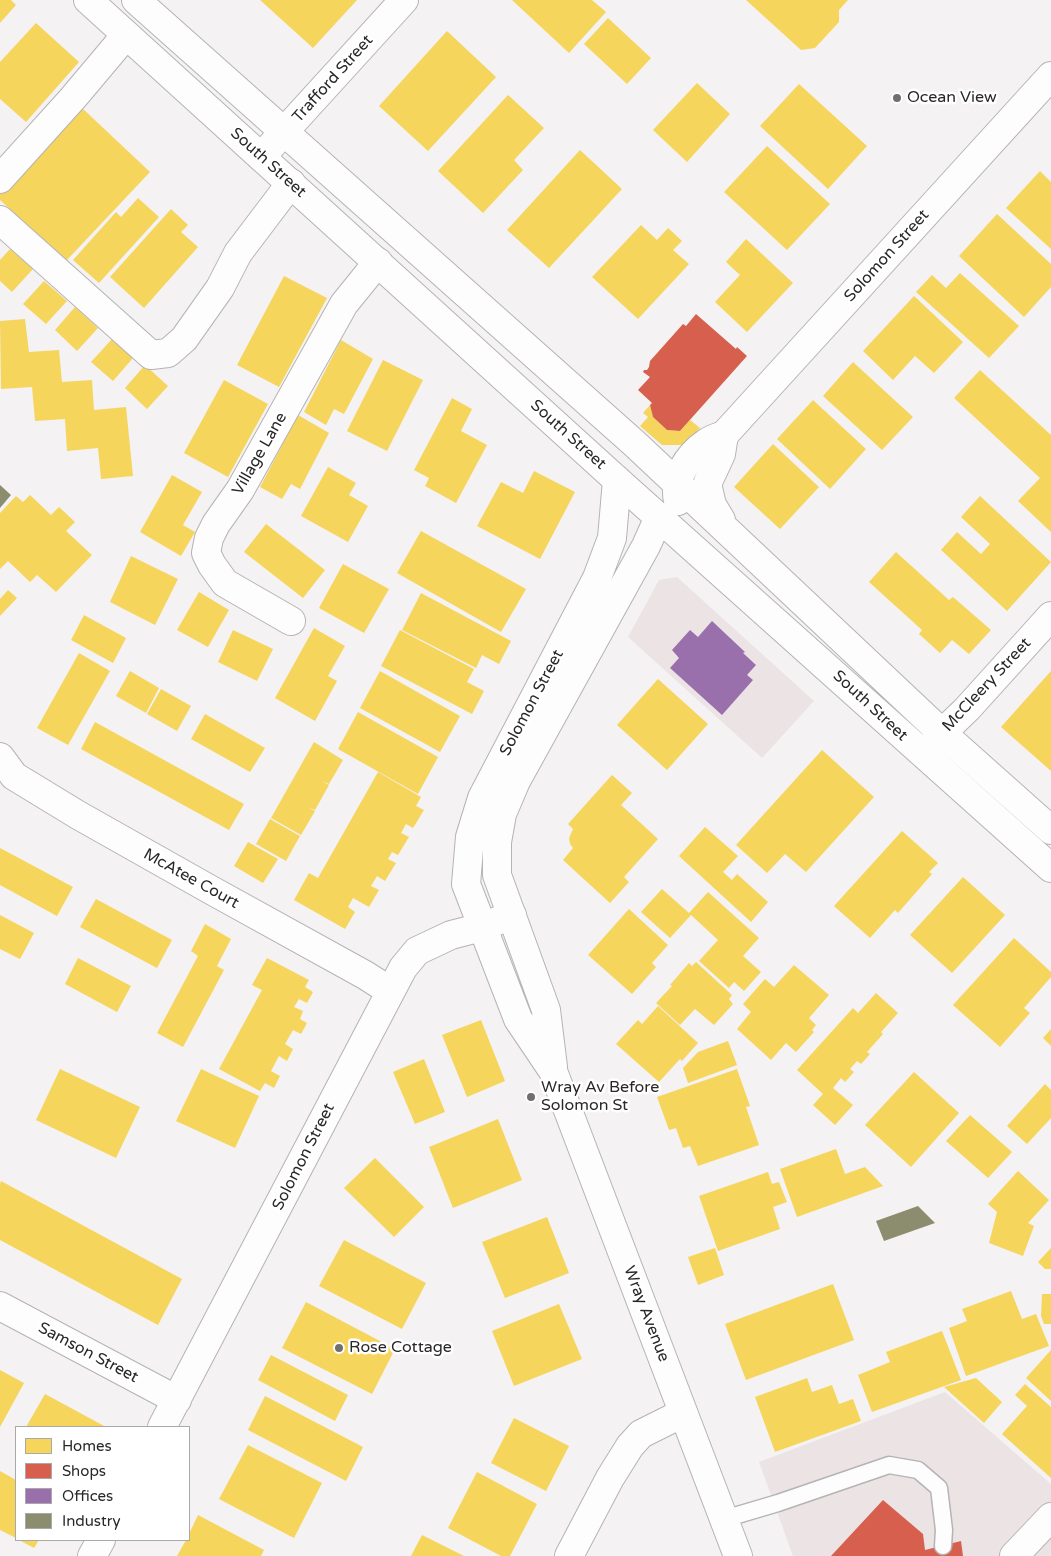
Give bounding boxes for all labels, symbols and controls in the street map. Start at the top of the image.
street label: Trafford Street [289,31,377,127]
place label: Ocean View [907,88,997,108]
marker: Ocean View [891,92,903,104]
street label: South Street [226,124,310,202]
street label: Solomon Street [841,206,933,306]
street label: South Street [526,396,610,474]
street label: Village Lane [229,409,291,499]
street label: McCleery Street [939,634,1035,736]
street label: Solomon Street [496,647,568,759]
street label: South Street [829,667,911,745]
street label: McAtee Court [140,845,242,913]
place label: Wray Av Before Solomon St [541,1078,659,1116]
marker: Wray Av Before Solomon St [525,1091,537,1103]
street label: Solomon Street [269,1100,339,1214]
street label: Wray Avenue [619,1263,673,1365]
street label: Samson Street [35,1319,141,1387]
place label: Rose Cottage [349,1338,452,1358]
marker: Rose Cottage [333,1342,345,1354]
legend [15,1426,190,1541]
text: Homes [62,1437,112,1455]
text: Shops [62,1462,106,1480]
text: Offices [62,1487,113,1505]
text: Industry [62,1512,121,1530]

